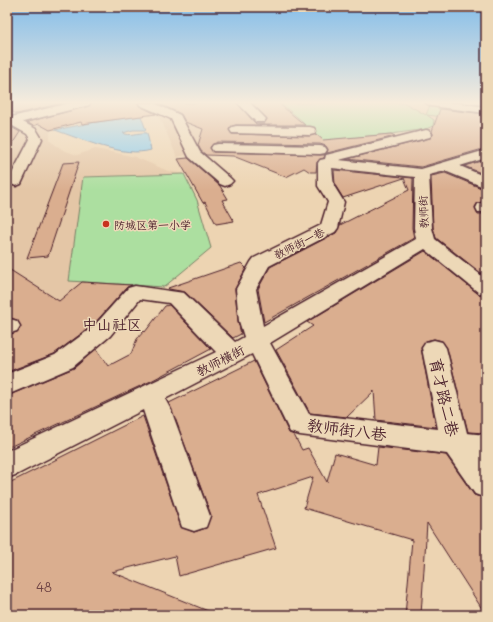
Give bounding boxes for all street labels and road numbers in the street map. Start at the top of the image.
street label: 教师街 [415,194,431,229]
street label: 教师街一巷 [271,224,327,262]
street label: 教师横街 [193,341,247,379]
street label: 育才路二巷 [426,356,464,438]
street label: 教师街八巷 [306,414,388,444]

